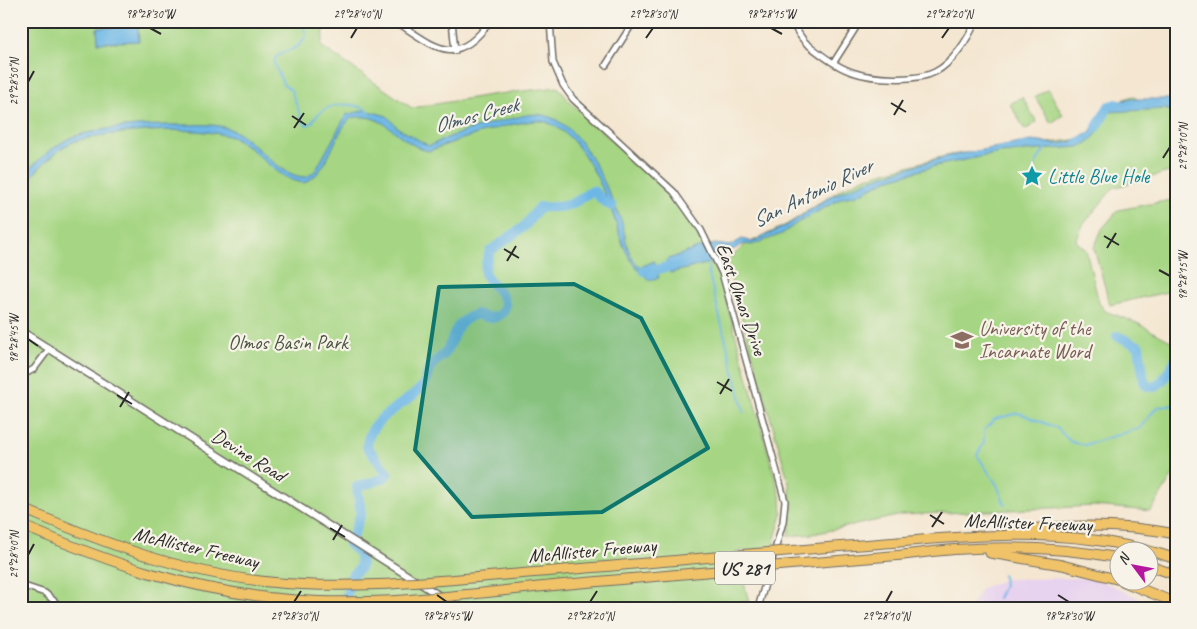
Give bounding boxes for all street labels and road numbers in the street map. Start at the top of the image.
street label: East Olmos Drive [711,240,773,360]
street label: Devine Road [207,423,293,490]
street label: McAllister Freeway [963,508,1095,537]
street label: McAllister Freeway [131,521,263,575]
street label: McAllister Freeway [527,532,659,569]
road number: US 281 [715,552,775,584]

